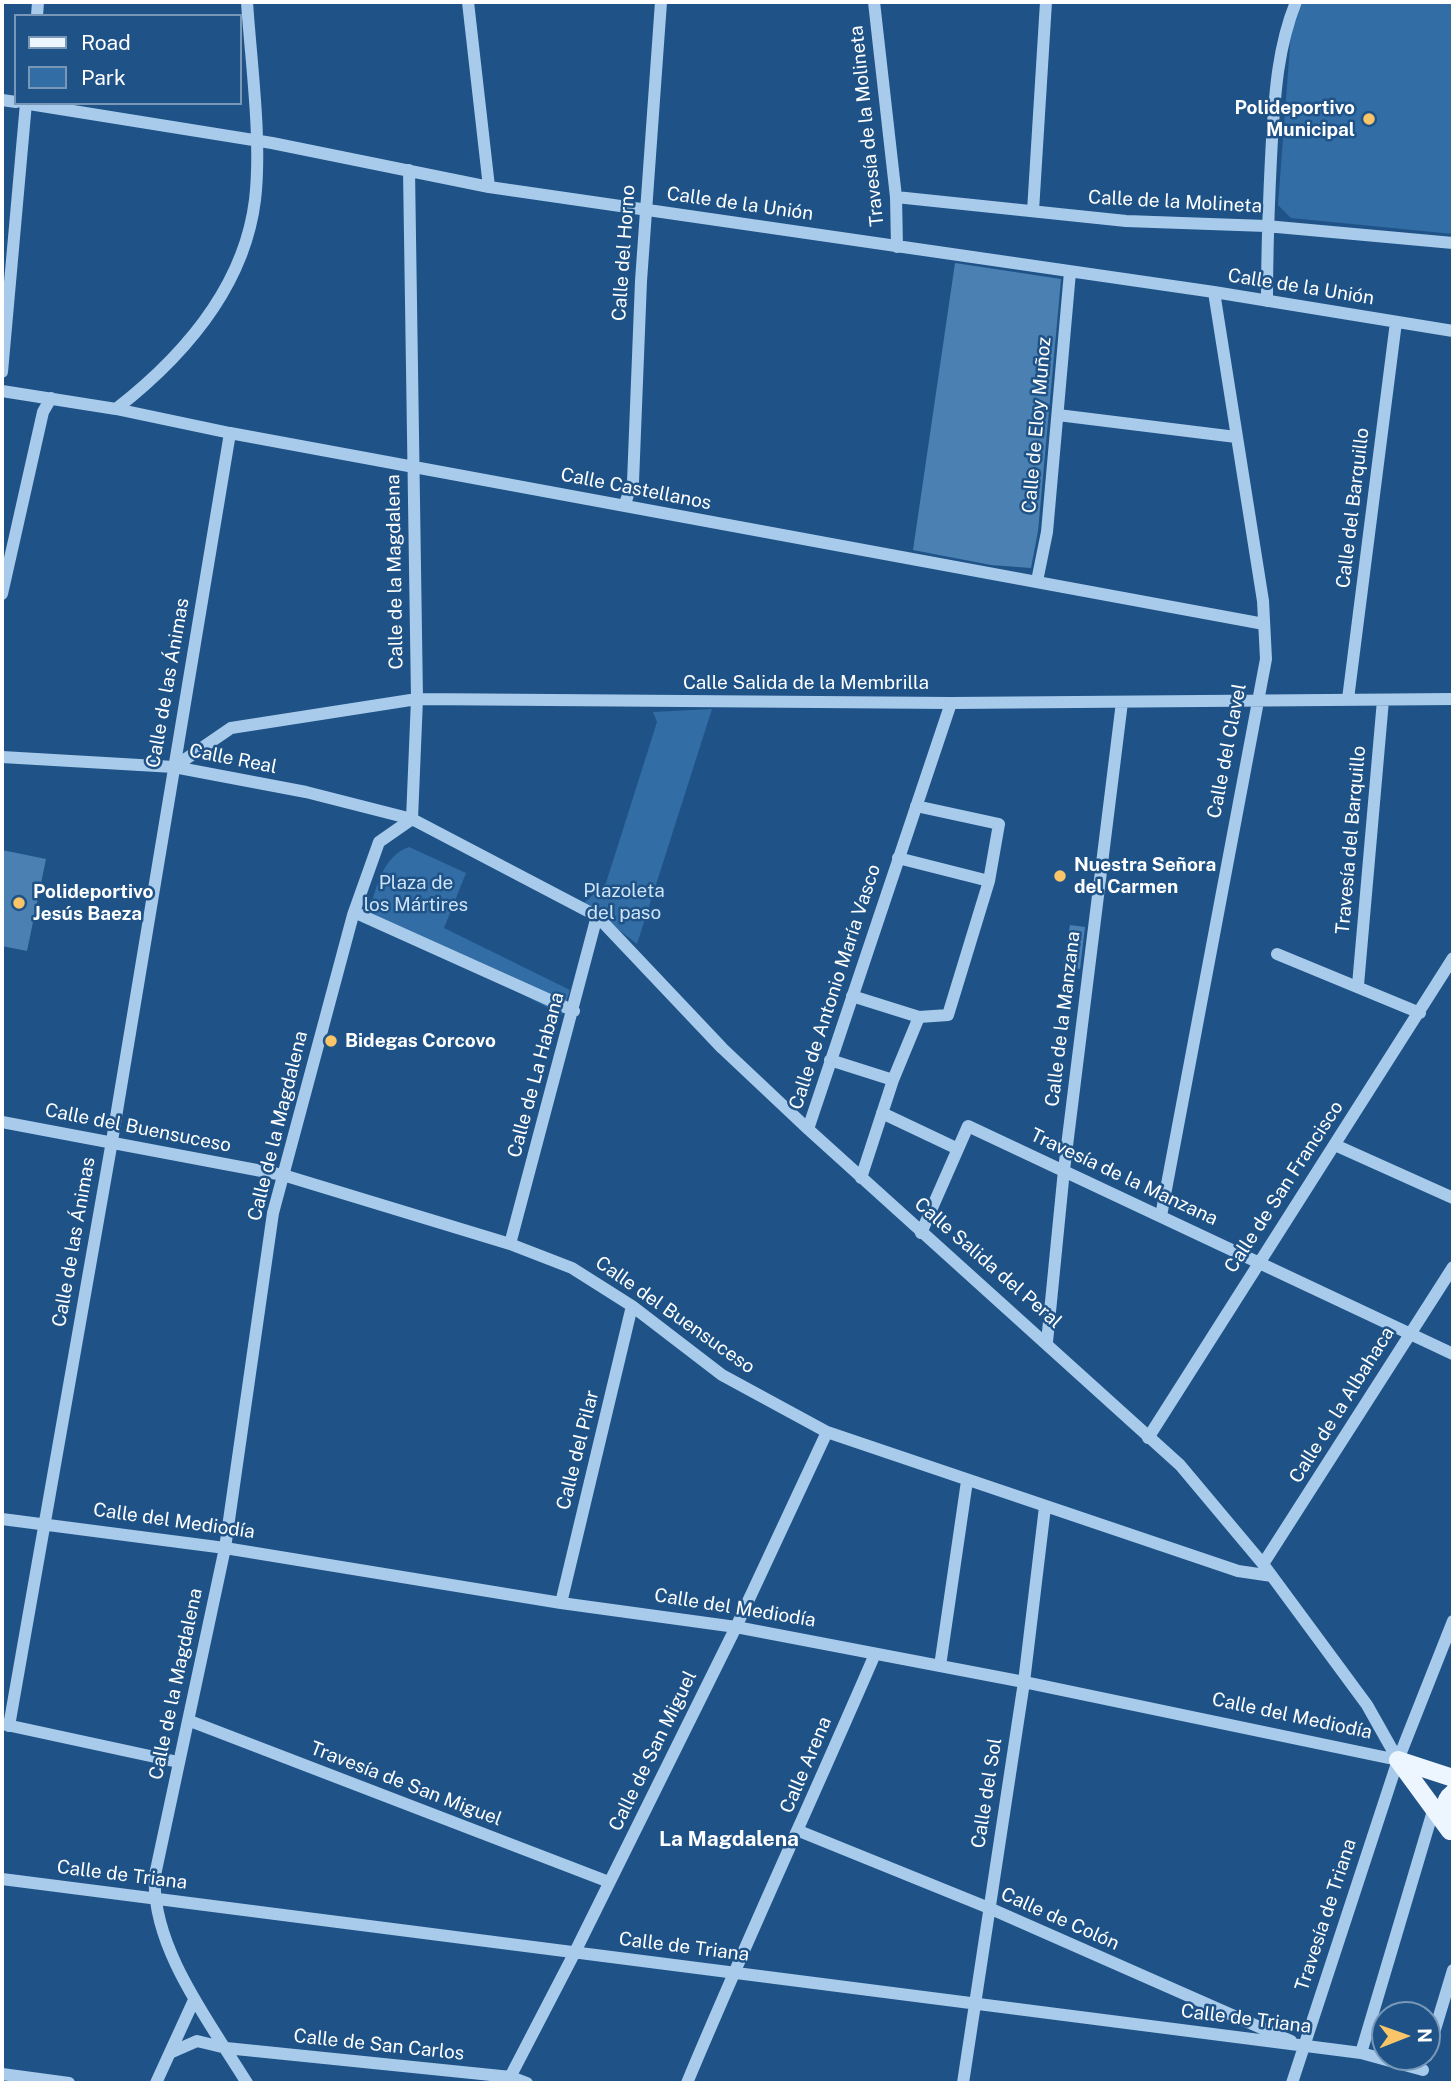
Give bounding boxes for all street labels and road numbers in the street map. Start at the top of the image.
street label: Travesía de la Molineta [845,24,889,228]
street label: Calle de la Unión [665,182,815,226]
street label: Calle del Horno [608,184,640,322]
street label: Calle de la Molineta [1087,186,1263,218]
street label: Calle de la Unión [1226,264,1376,310]
street label: Calle de Eloy Muñoz [1018,336,1056,514]
street label: Calle del Barquillo [1332,427,1374,589]
street label: Calle Castellanos [559,463,713,515]
street label: Calle de la Magdalena [382,474,408,670]
street label: Calle de las Ánimas [142,596,194,770]
street label: Calle Salida de la Membrilla [683,672,929,694]
street label: Calle del Clavel [1203,682,1251,820]
street label: Calle Real [187,739,279,779]
street label: Travesía del Barquillo [1331,745,1371,935]
street label: Calle de Antonio María Vasco [785,861,885,1113]
street label: Calle de la Manzana [1041,930,1085,1108]
street label: Calle de La Habana [503,990,569,1160]
street label: Calle de la Magdalena [243,1029,313,1223]
street label: Calle de San Francisco [1220,1097,1348,1277]
street label: Calle del Buensuceso [43,1099,233,1157]
street label: Travesía de la Manzana [1027,1124,1221,1230]
street label: Calle de las Ánimas [48,1155,100,1329]
street label: Calle Salida del Peral [910,1193,1066,1333]
street label: Calle del Buensuceso [591,1251,759,1379]
street label: Calle de la Albahaca [1285,1323,1399,1487]
street label: Calle del Pilar [552,1388,604,1512]
street label: Calle del Mediodía [92,1498,256,1544]
street label: Calle del Mediodía [653,1584,817,1632]
street label: Calle de la Magdalena [145,1586,207,1782]
street label: Calle de San Miguel [604,1667,702,1835]
street label: Calle del Mediodía [1210,1688,1374,1744]
street label: Calle Arena [775,1713,837,1817]
street label: Calle del Sol [967,1736,1007,1850]
street label: Travesía de San Miguel [307,1737,505,1831]
street label: Travesía de Triana [1291,1836,1361,1994]
street label: Calle de Triana [56,1856,188,1894]
street label: Calle de Colón [997,1883,1123,1955]
street label: Calle de Triana [618,1928,750,1966]
street label: Calle de Triana [1180,2000,1312,2038]
street label: Calle de San Carlos [293,2025,465,2065]

